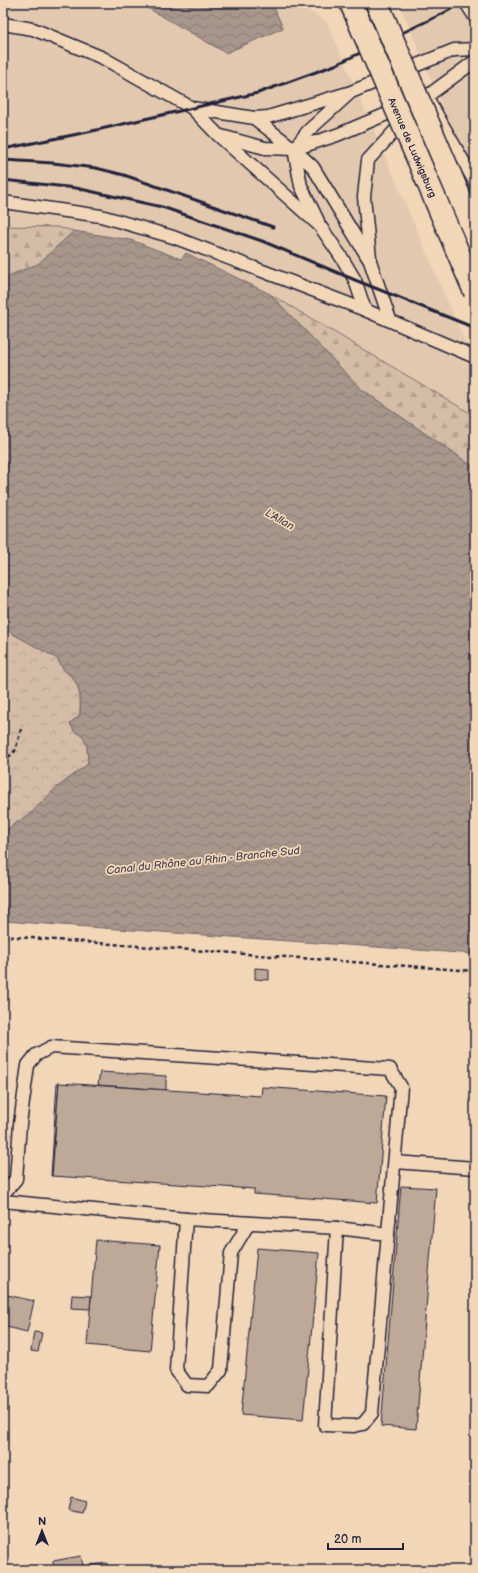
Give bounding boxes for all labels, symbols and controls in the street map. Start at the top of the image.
street label: Avenue de Ludwigsburg [385,96,439,200]
water label: L'Allan [263,506,297,533]
water label: Canal du Rhône au Rhin - Branche Sud [106,844,301,877]
north arrow [22,1511,62,1551]
text: N [38,1515,46,1528]
scale bar [328,1525,403,1551]
text: 20 m [334,1532,361,1547]

